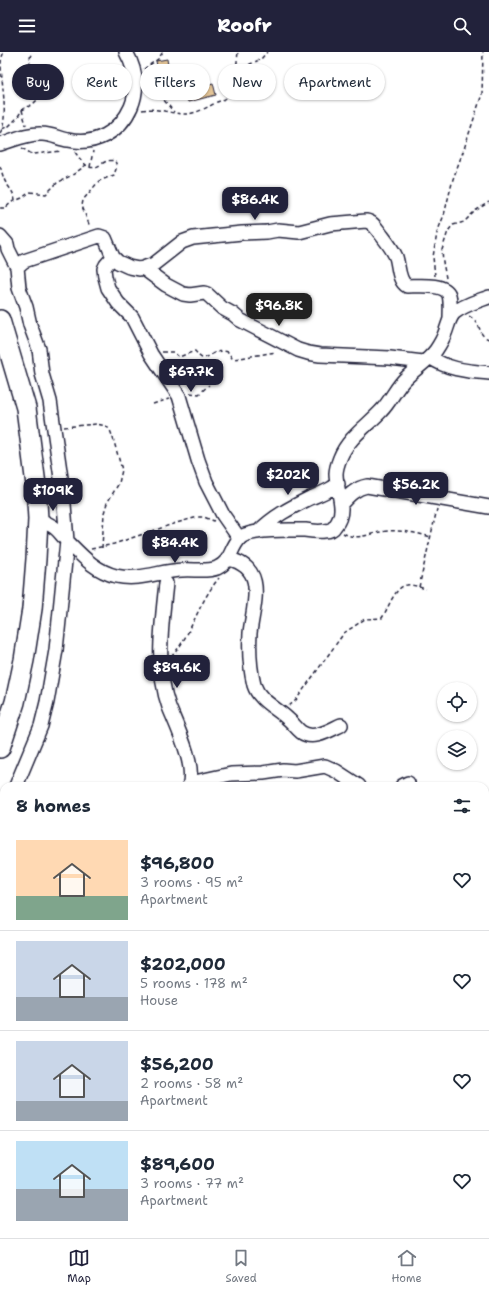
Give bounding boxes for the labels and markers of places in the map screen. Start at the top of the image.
pin: $86.4K [222,187,288,221]
pin: $96.8K [246,293,312,327]
pin: $67.7K [158,359,224,393]
pin: $202K [260,462,316,496]
pin: $56.2K [383,472,449,506]
pin: $109K [25,478,81,512]
pin: $84.4K [142,530,208,564]
pin: $89.6K [144,655,210,689]

